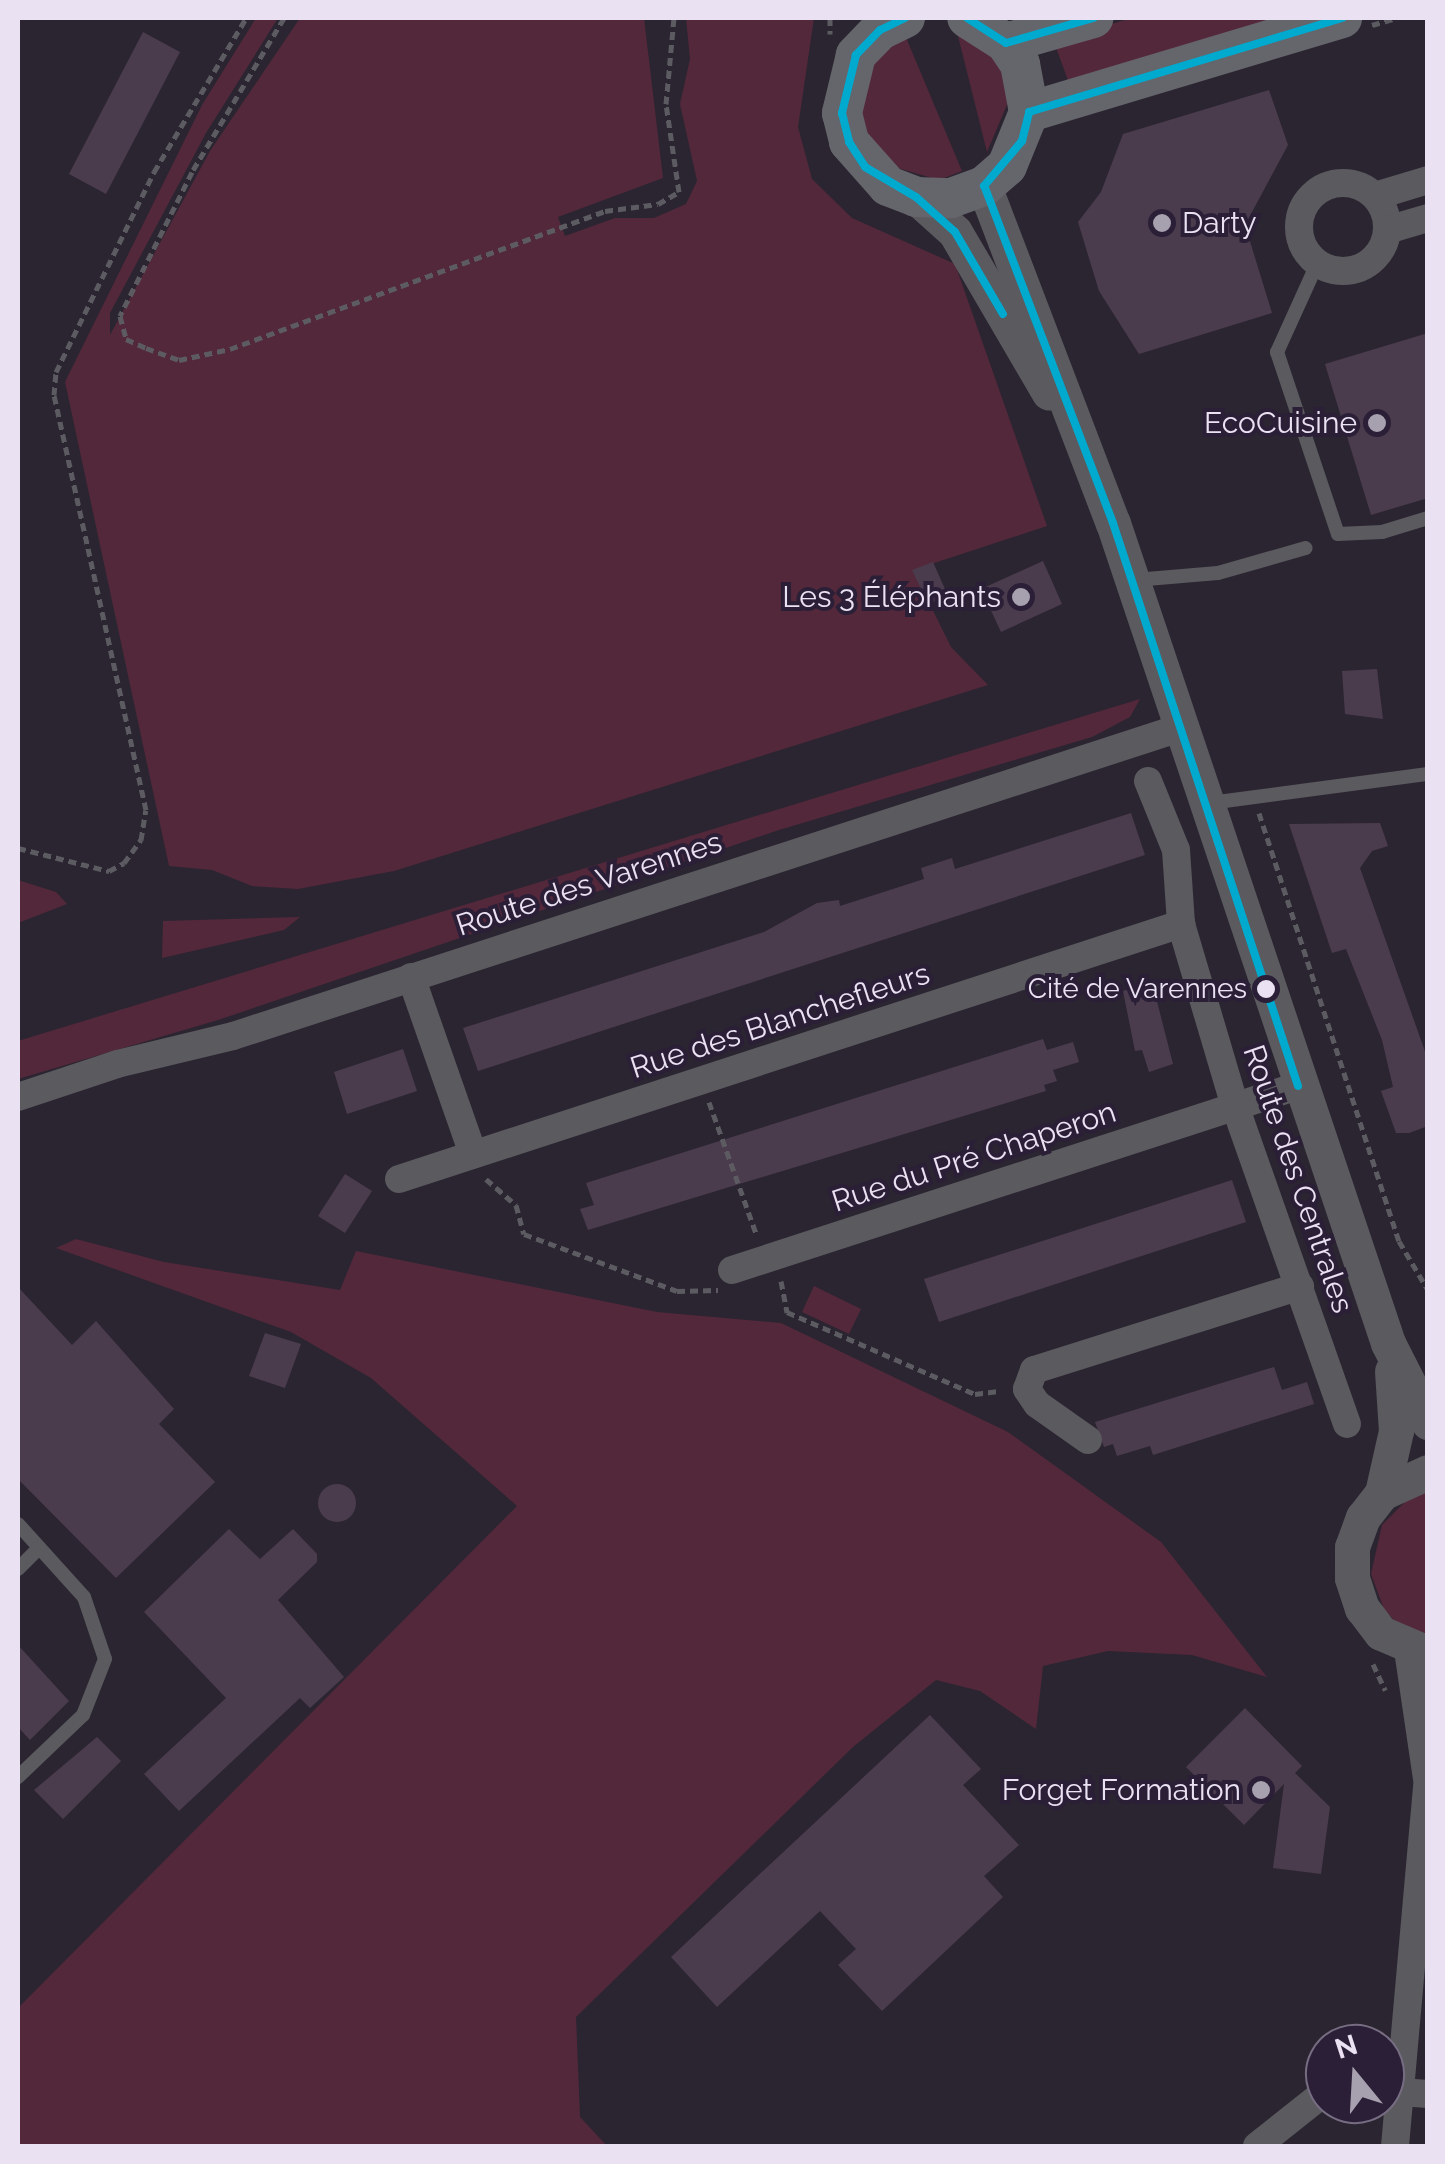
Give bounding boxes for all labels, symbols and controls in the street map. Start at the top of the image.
place label: Darty [1182,205,1257,241]
marker: Darty [1151,212,1173,234]
place label: EcoCuisine [1204,405,1357,441]
marker: EcoCuisine [1366,412,1388,434]
place label: Les 3 Éléphants [782,579,1001,615]
marker: Les 3 Éléphants [1010,586,1032,608]
street label: Route des Varennes [451,824,727,944]
street label: Rue des Blanchefleurs [626,956,934,1086]
place label: Cité de Varennes [1027,972,1247,1006]
marker: Cité de Varennes [1256,979,1276,999]
street label: Route des Centrales [1235,1040,1361,1318]
street label: Rue du Pré Chaperon [827,1094,1121,1220]
place label: Forget Formation [1002,1772,1241,1808]
marker: Forget Formation [1250,1779,1272,1801]
north arrow [1305,2024,1405,2124]
text: N [1331,2028,1361,2066]

